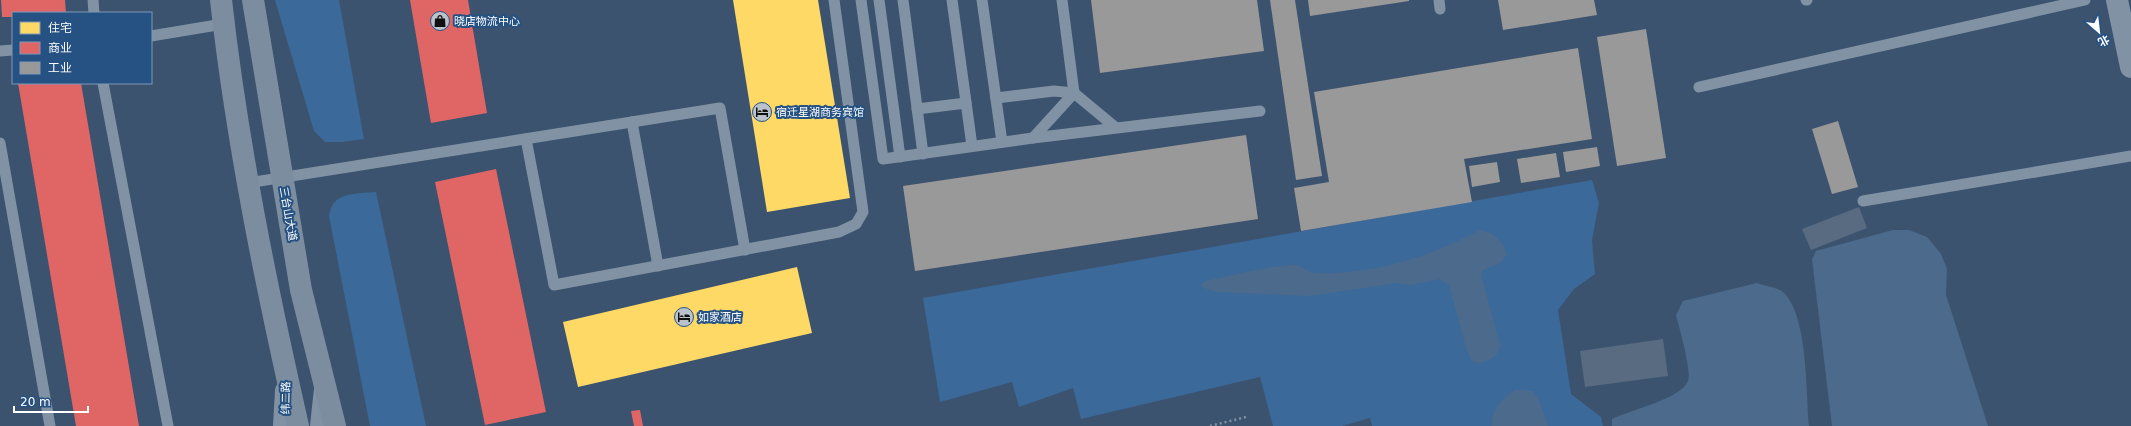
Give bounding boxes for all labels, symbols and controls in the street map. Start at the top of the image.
shop icon: 晓店物流中心 [429,10,451,32]
legend [12,12,152,84]
north arrow [2079,12,2119,52]
place label: 晓店物流中心 [454,15,520,28]
text: 住宅 [48,21,72,35]
text: 北 [2096,32,2111,49]
text: 商业 [48,41,72,55]
text: 工业 [48,61,72,75]
hotel icon: 宿迁星湖商务宾馆 [751,101,773,123]
place label: 宿迁星湖商务宾馆 [776,106,864,119]
street label: 三台山大道 [277,186,299,242]
hotel icon: 如家酒店 [673,306,695,328]
place label: 如家酒店 [698,311,742,324]
street label: 纬二路 [279,381,293,415]
scale bar [14,388,88,414]
text: 20 m [20,395,51,409]

